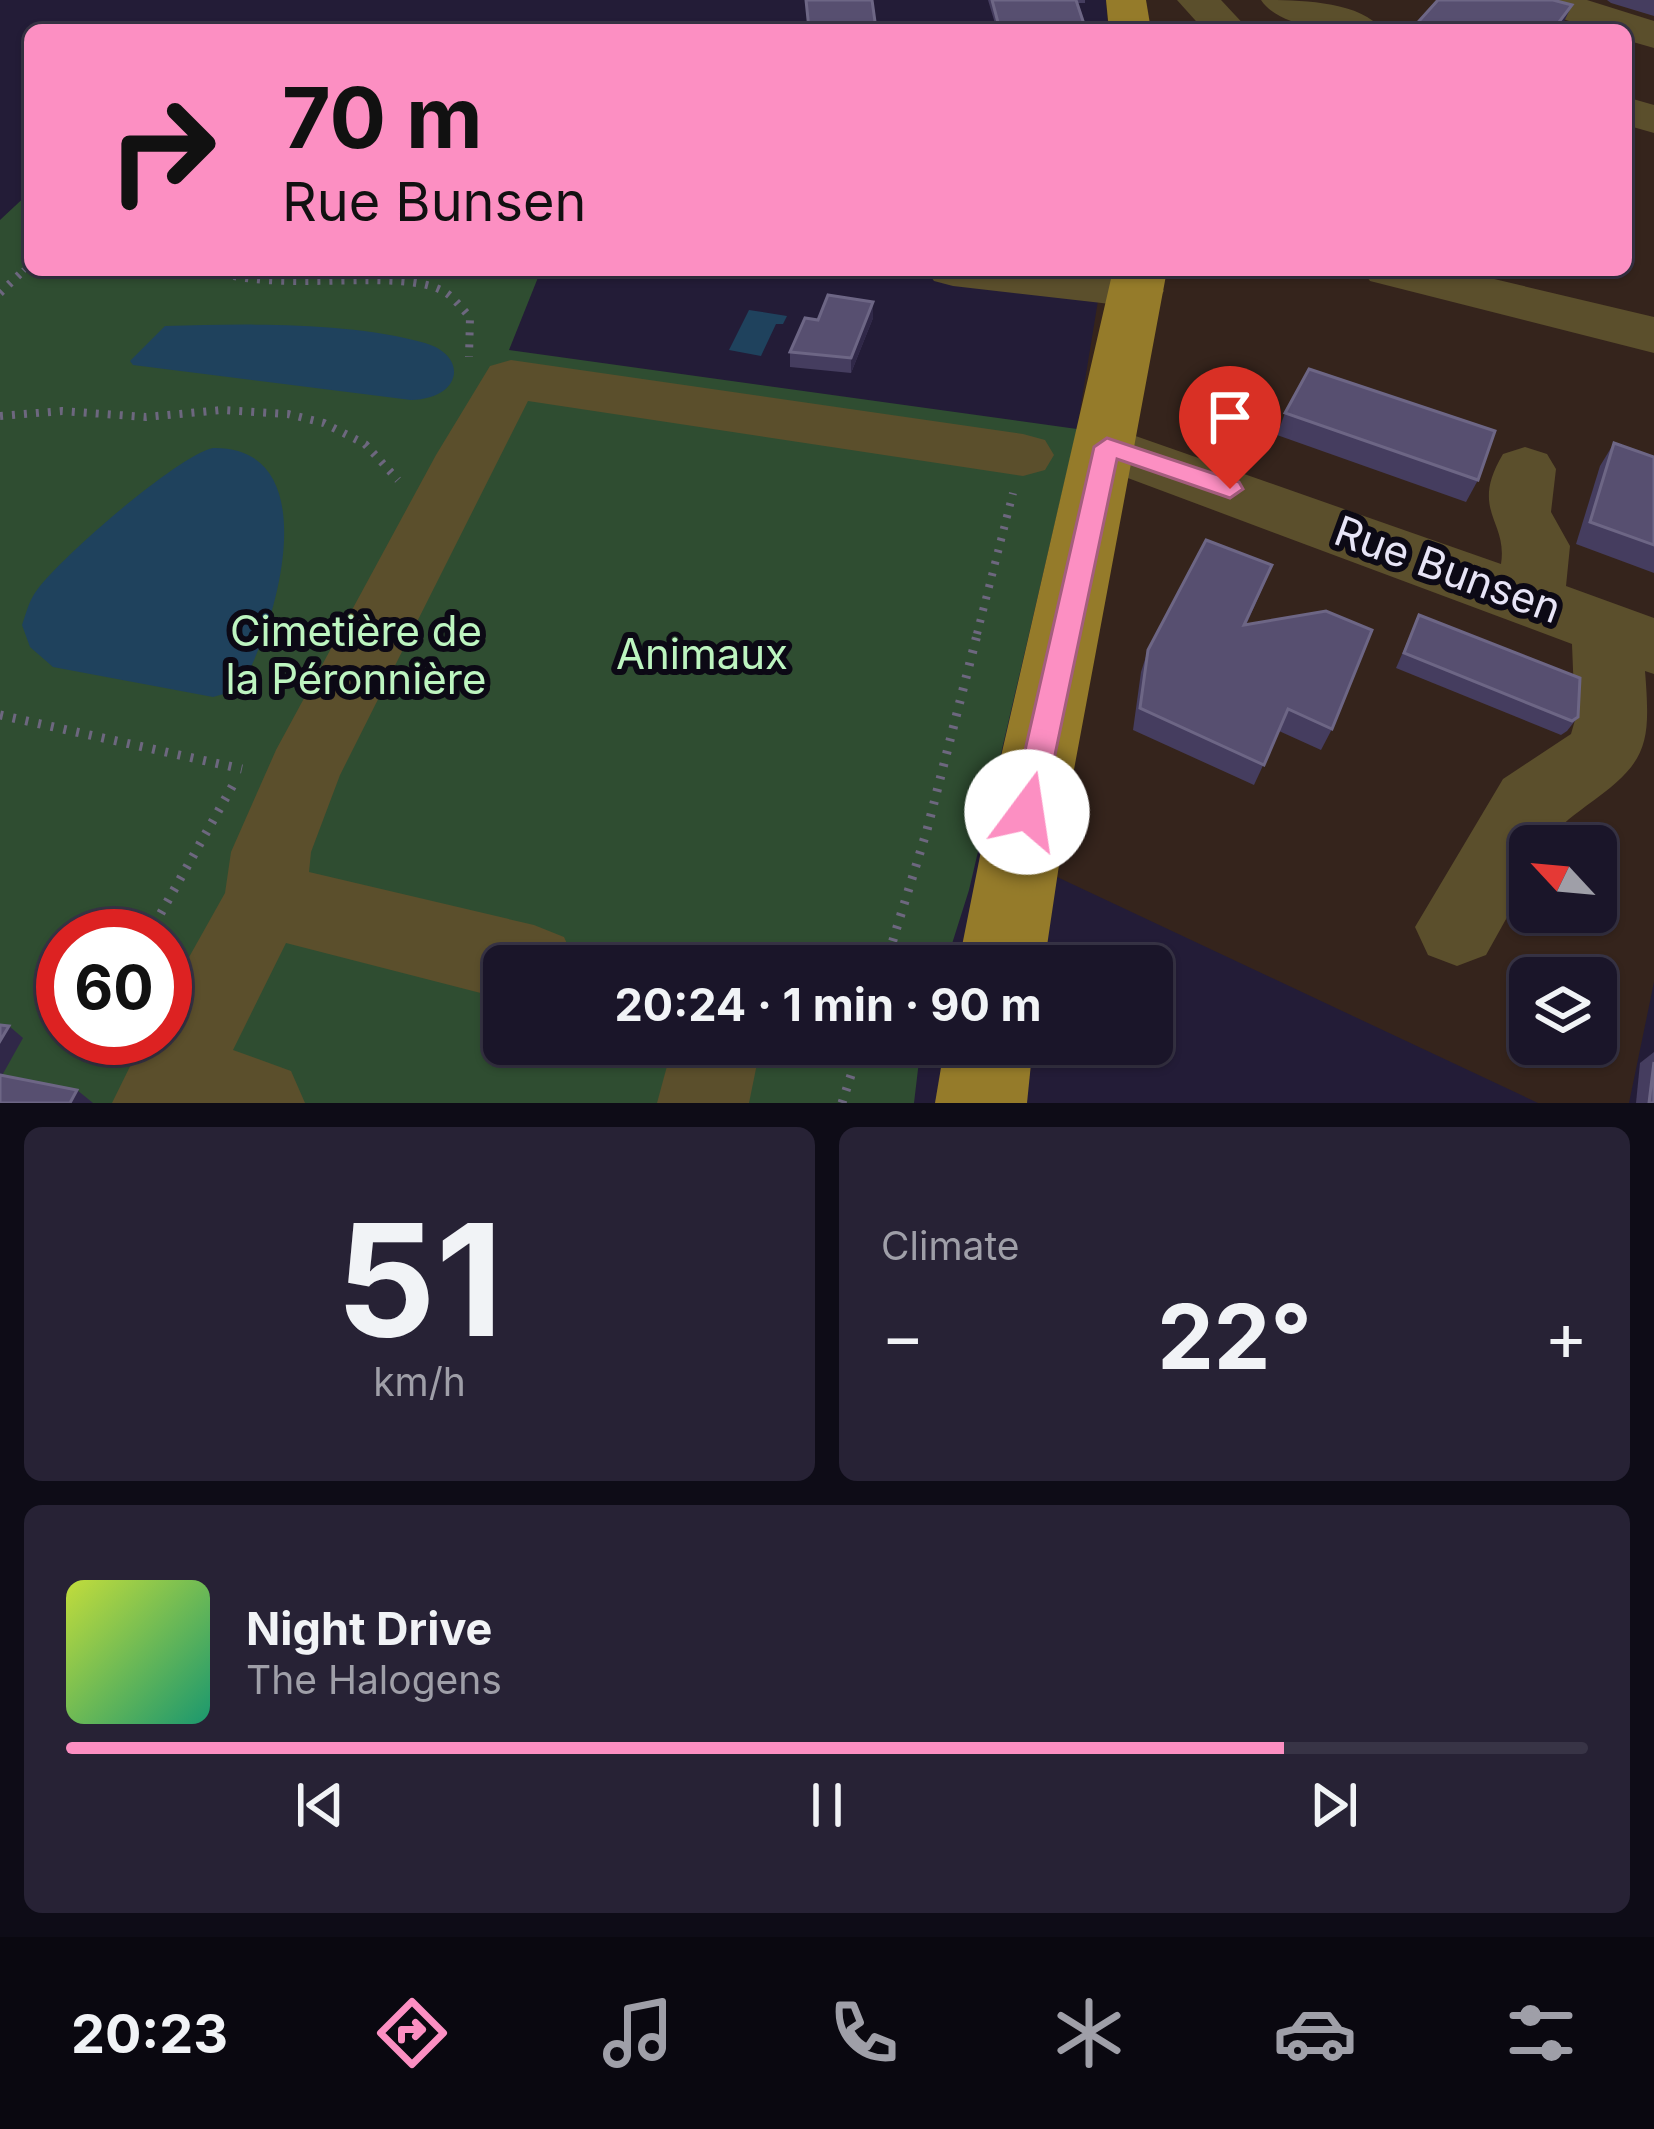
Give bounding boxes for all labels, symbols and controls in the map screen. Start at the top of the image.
text: 70 m [282,67,483,168]
icon: right [84,72,240,228]
text: Rue Bunsen [282,169,586,234]
pin [1179,366,1281,489]
icon: arrive [1197,384,1263,450]
street label: Rue Bunsen [1328,505,1568,633]
park label: Cimetière de la Péronnière [226,605,486,704]
park label: Animaux [616,628,788,679]
position arrow [964,749,1090,875]
north arrow [1509,825,1617,933]
map controls [1509,825,1617,1065]
speed limit sign: 60 [36,909,192,1065]
button: layers [1509,957,1617,1065]
text: 20:24 · 1 min · 90 m [614,977,1042,1032]
text: 51 [336,1185,503,1374]
text: Climate [881,1222,1020,1269]
text: 22° [1157,1282,1312,1391]
text: − [881,1296,925,1376]
text: + [1544,1296,1588,1376]
text: km/h [373,1358,466,1405]
text: Night Drive [246,1601,492,1656]
text: The Halogens [246,1656,502,1703]
icon: previous [287,1772,353,1838]
icon: pause [794,1772,860,1838]
icon: next [1301,1772,1367,1838]
icon: directions [370,1991,454,2075]
icon: music [596,1991,680,2075]
icon: phone [822,1991,906,2075]
icon: climate [1047,1991,1131,2075]
icon: car [1273,1991,1357,2075]
icon: filters [1499,1991,1583,2075]
text: 20:23 [71,2001,228,2066]

